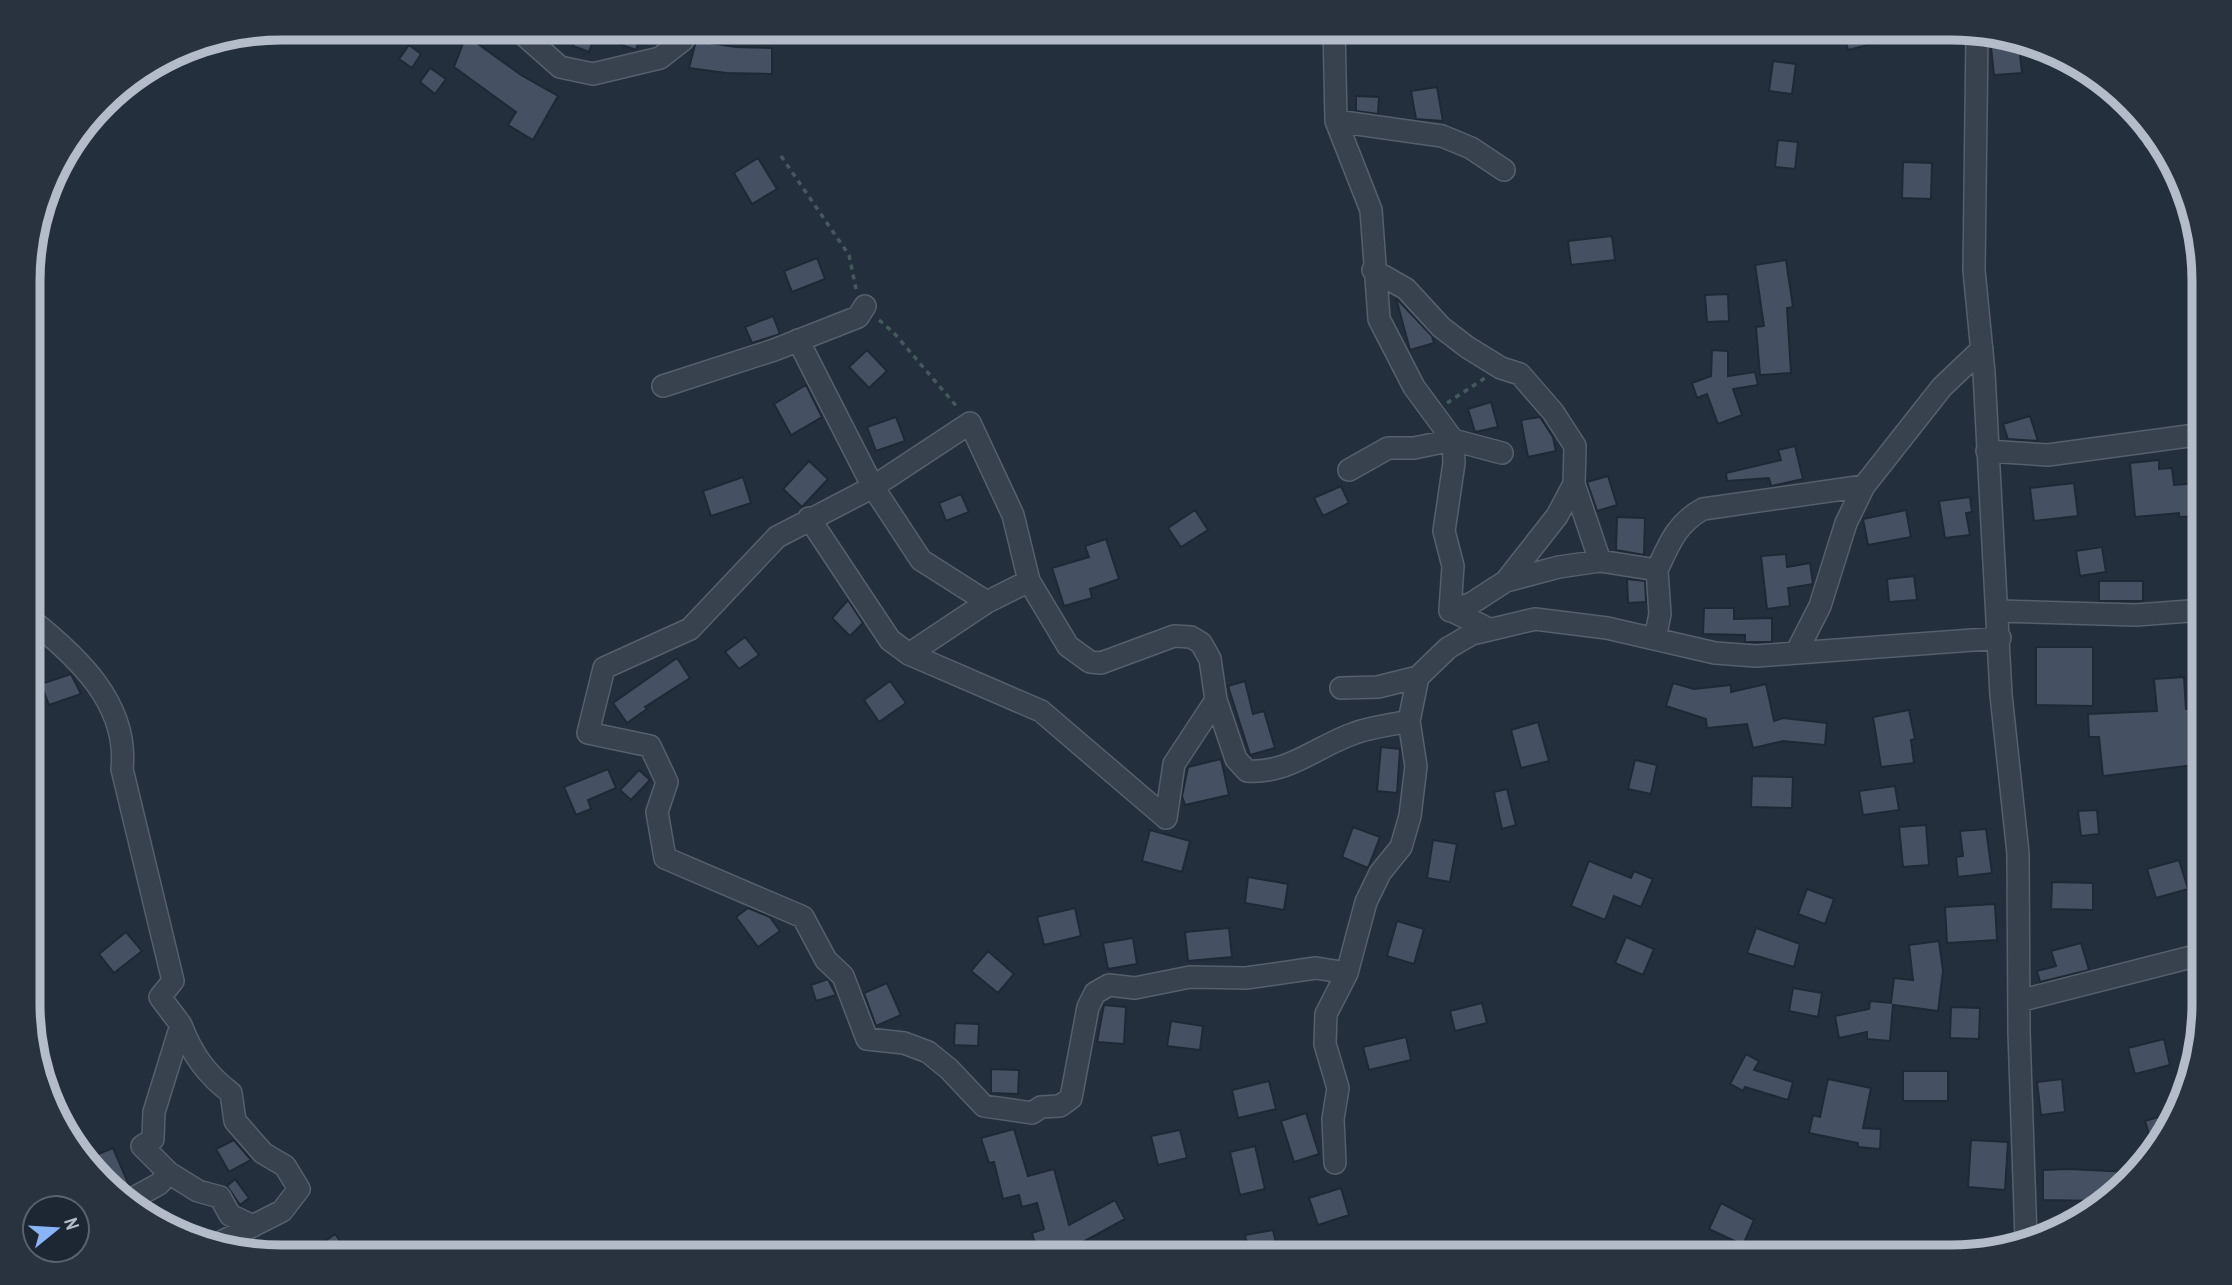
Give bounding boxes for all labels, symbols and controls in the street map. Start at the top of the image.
north arrow [21,1194,91,1264]
text: N [58,1214,86,1233]

